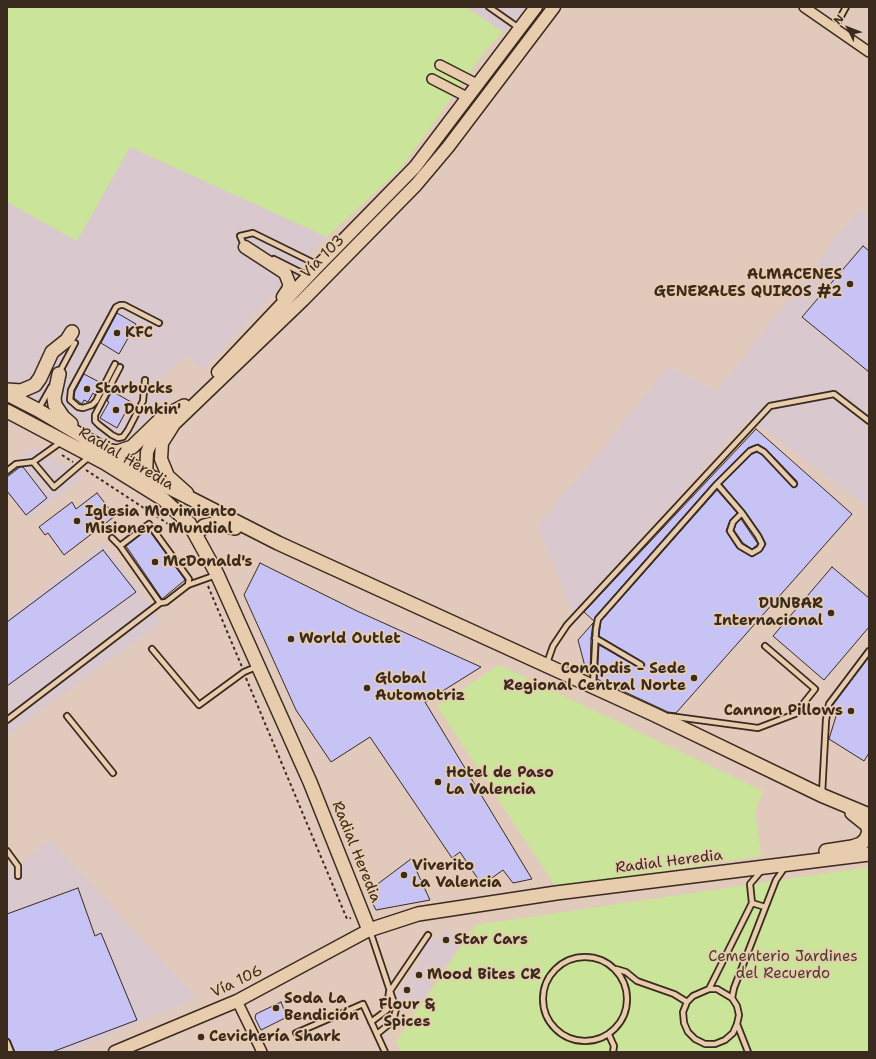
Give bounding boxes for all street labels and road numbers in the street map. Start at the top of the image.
street label: Vía 103 [297,231,349,283]
street label: Radial Heredia [75,423,177,495]
street label: Radial Heredia [327,799,385,905]
street label: Radial Heredia [614,846,724,878]
street label: Vía 106 [208,962,266,1002]

